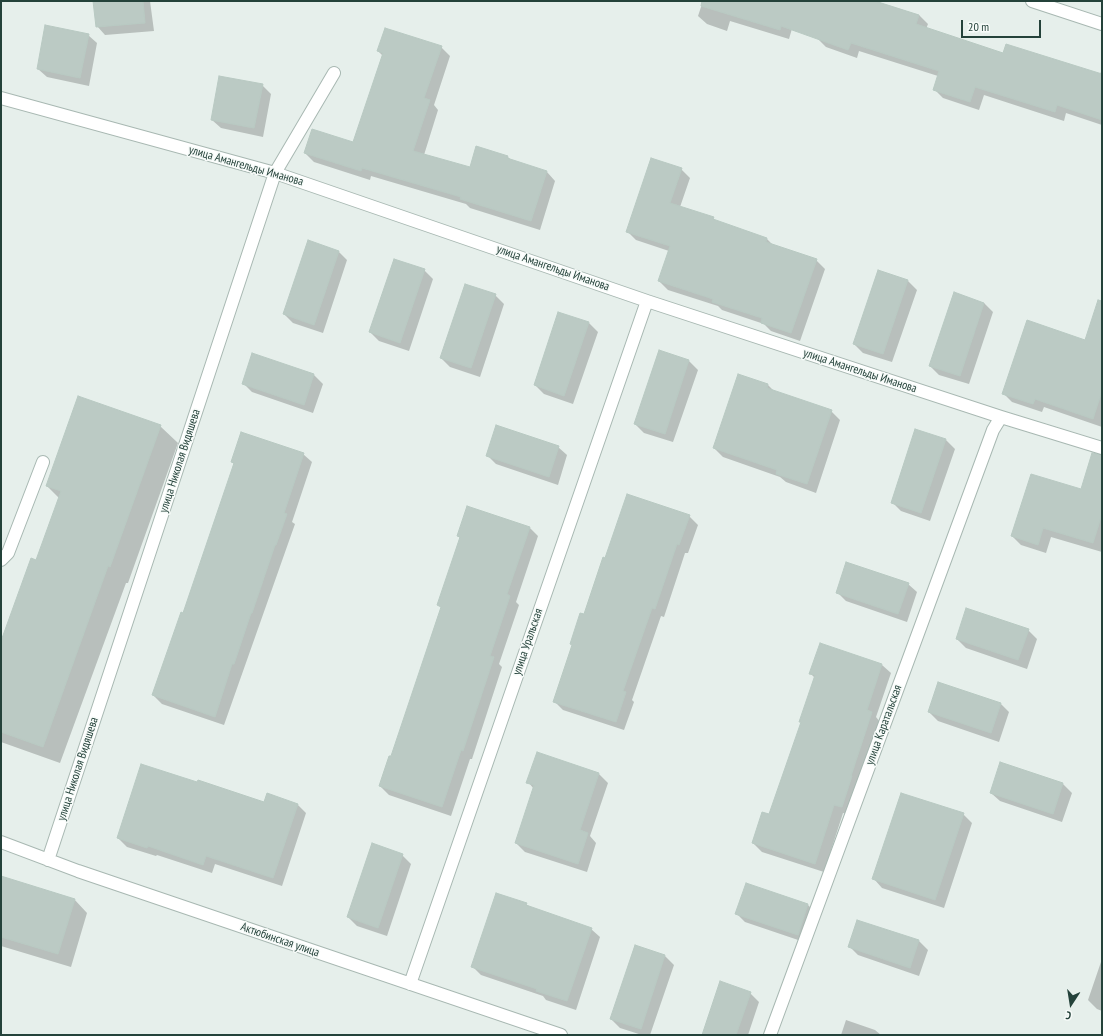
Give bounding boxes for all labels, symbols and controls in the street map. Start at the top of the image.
scale bar [963,12,1043,38]
text: 20 m [968,19,989,34]
street label: улица Амангельды Иманова [187,143,305,189]
street label: улица Амангельды Иманова [495,242,611,294]
street label: улица Амангельды Иманова [801,346,919,396]
street label: улица Николая Видяшева [156,407,204,515]
street label: улица Уральская [510,607,546,677]
street label: улица Каратальская [863,683,905,767]
street label: улица Николая Видяшева [54,715,102,823]
street label: Актюбинская улица [239,920,321,960]
north arrow [1051,984,1091,1024]
text: С [1065,1008,1072,1023]

